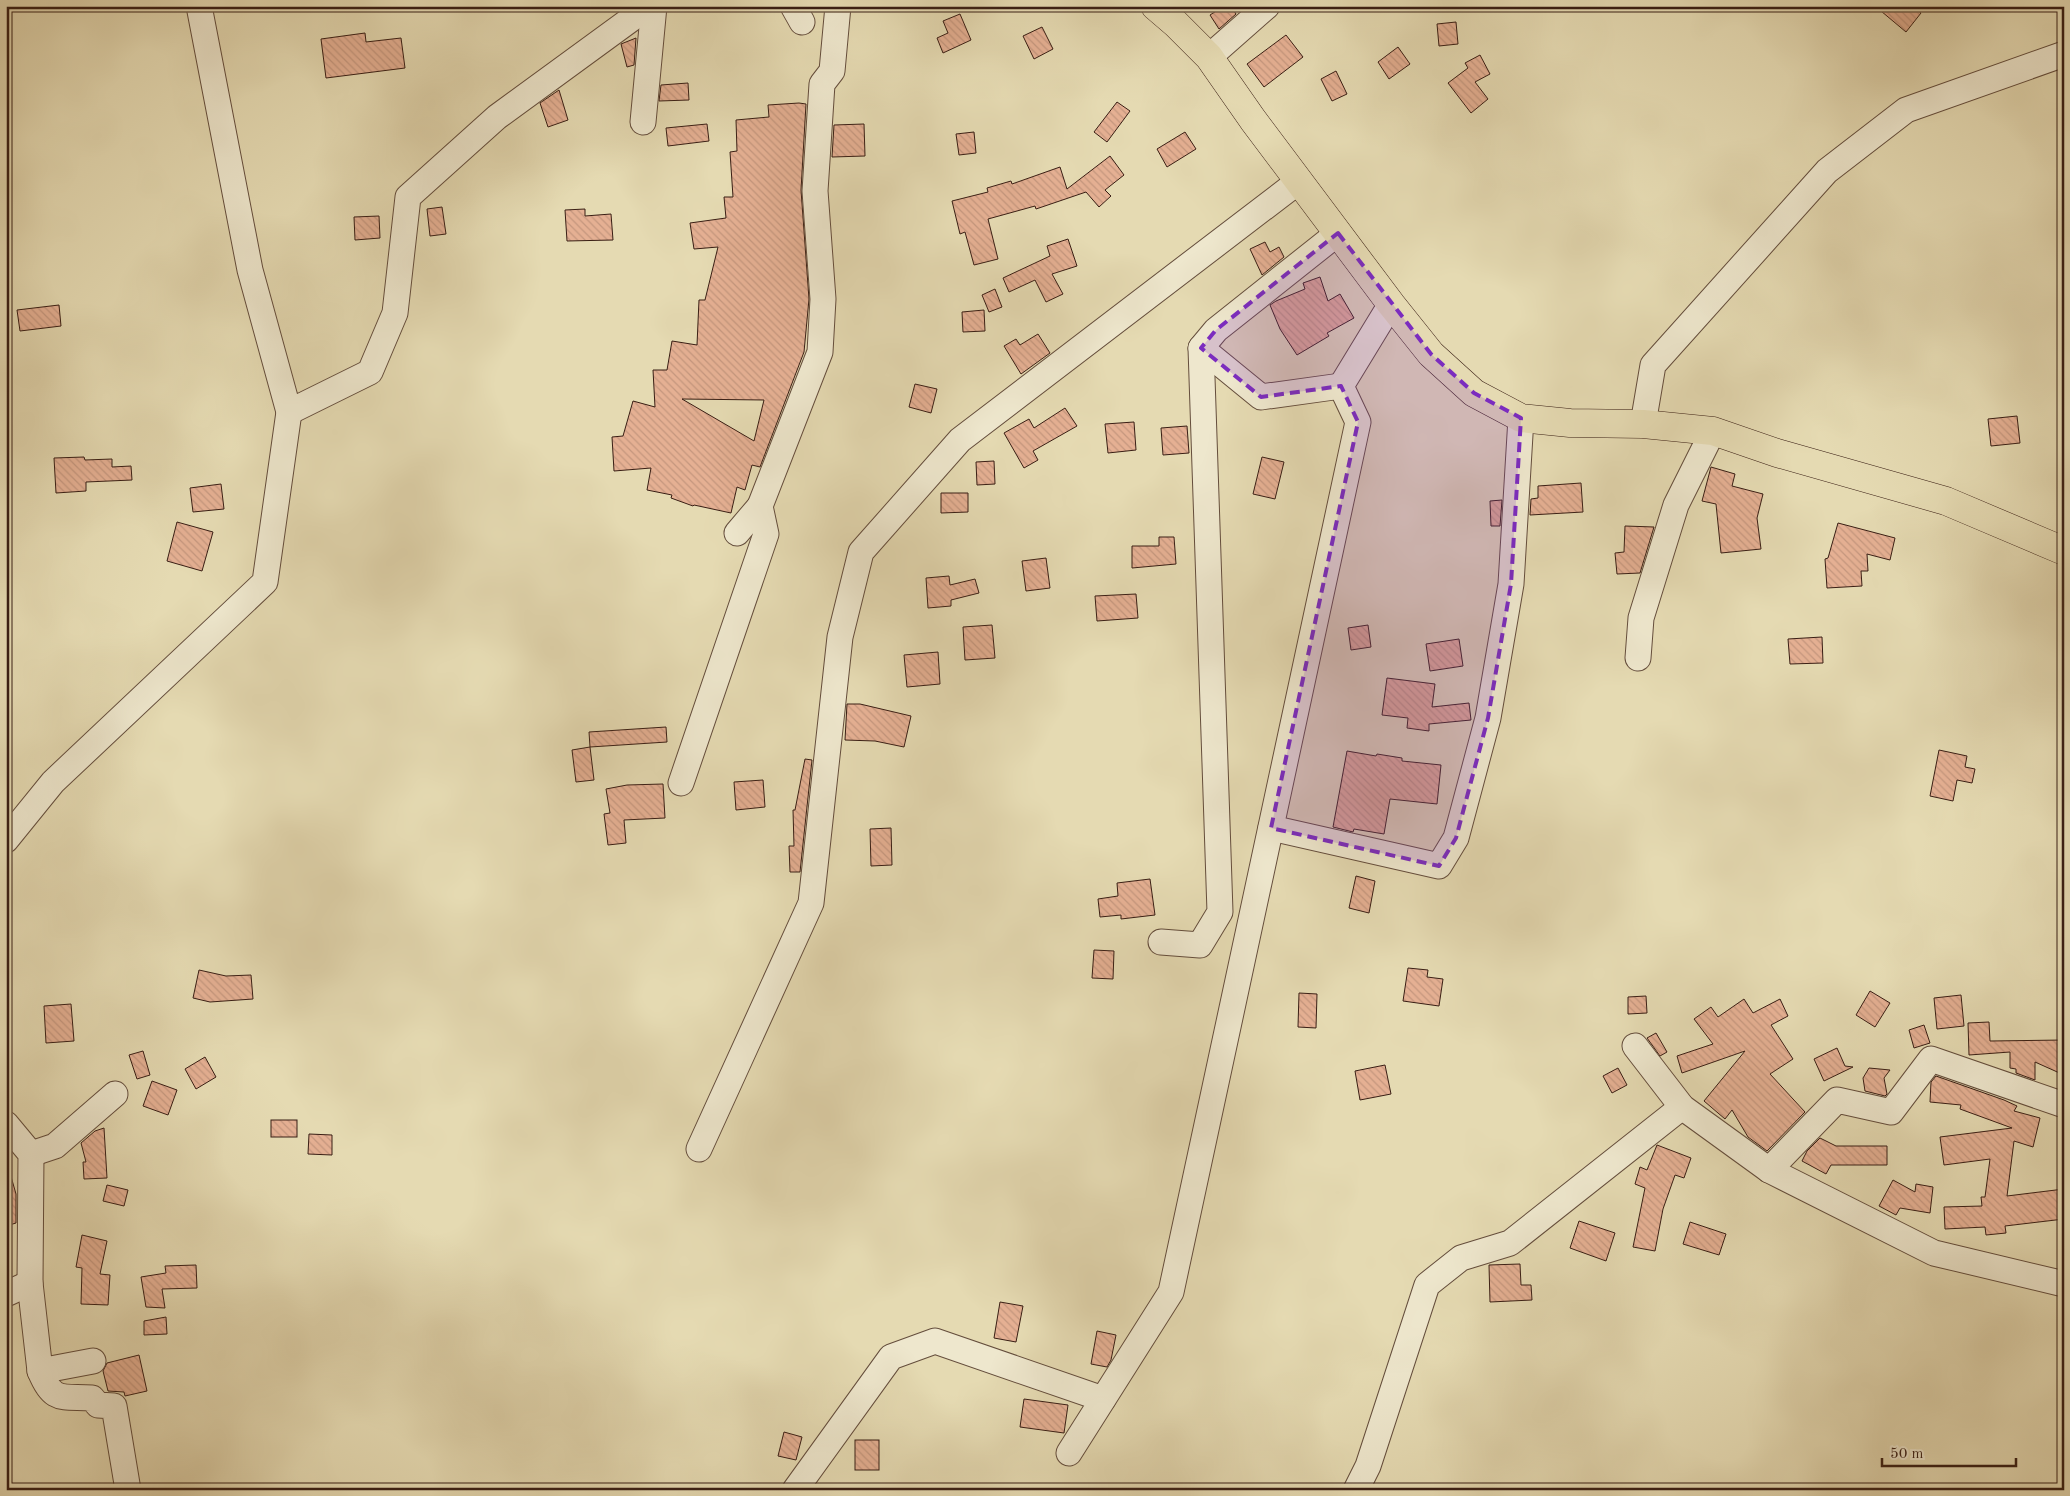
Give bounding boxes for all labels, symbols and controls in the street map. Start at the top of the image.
scale bar [1882,1436,2016,1468]
text: 50 m [1890,1447,1924,1462]

